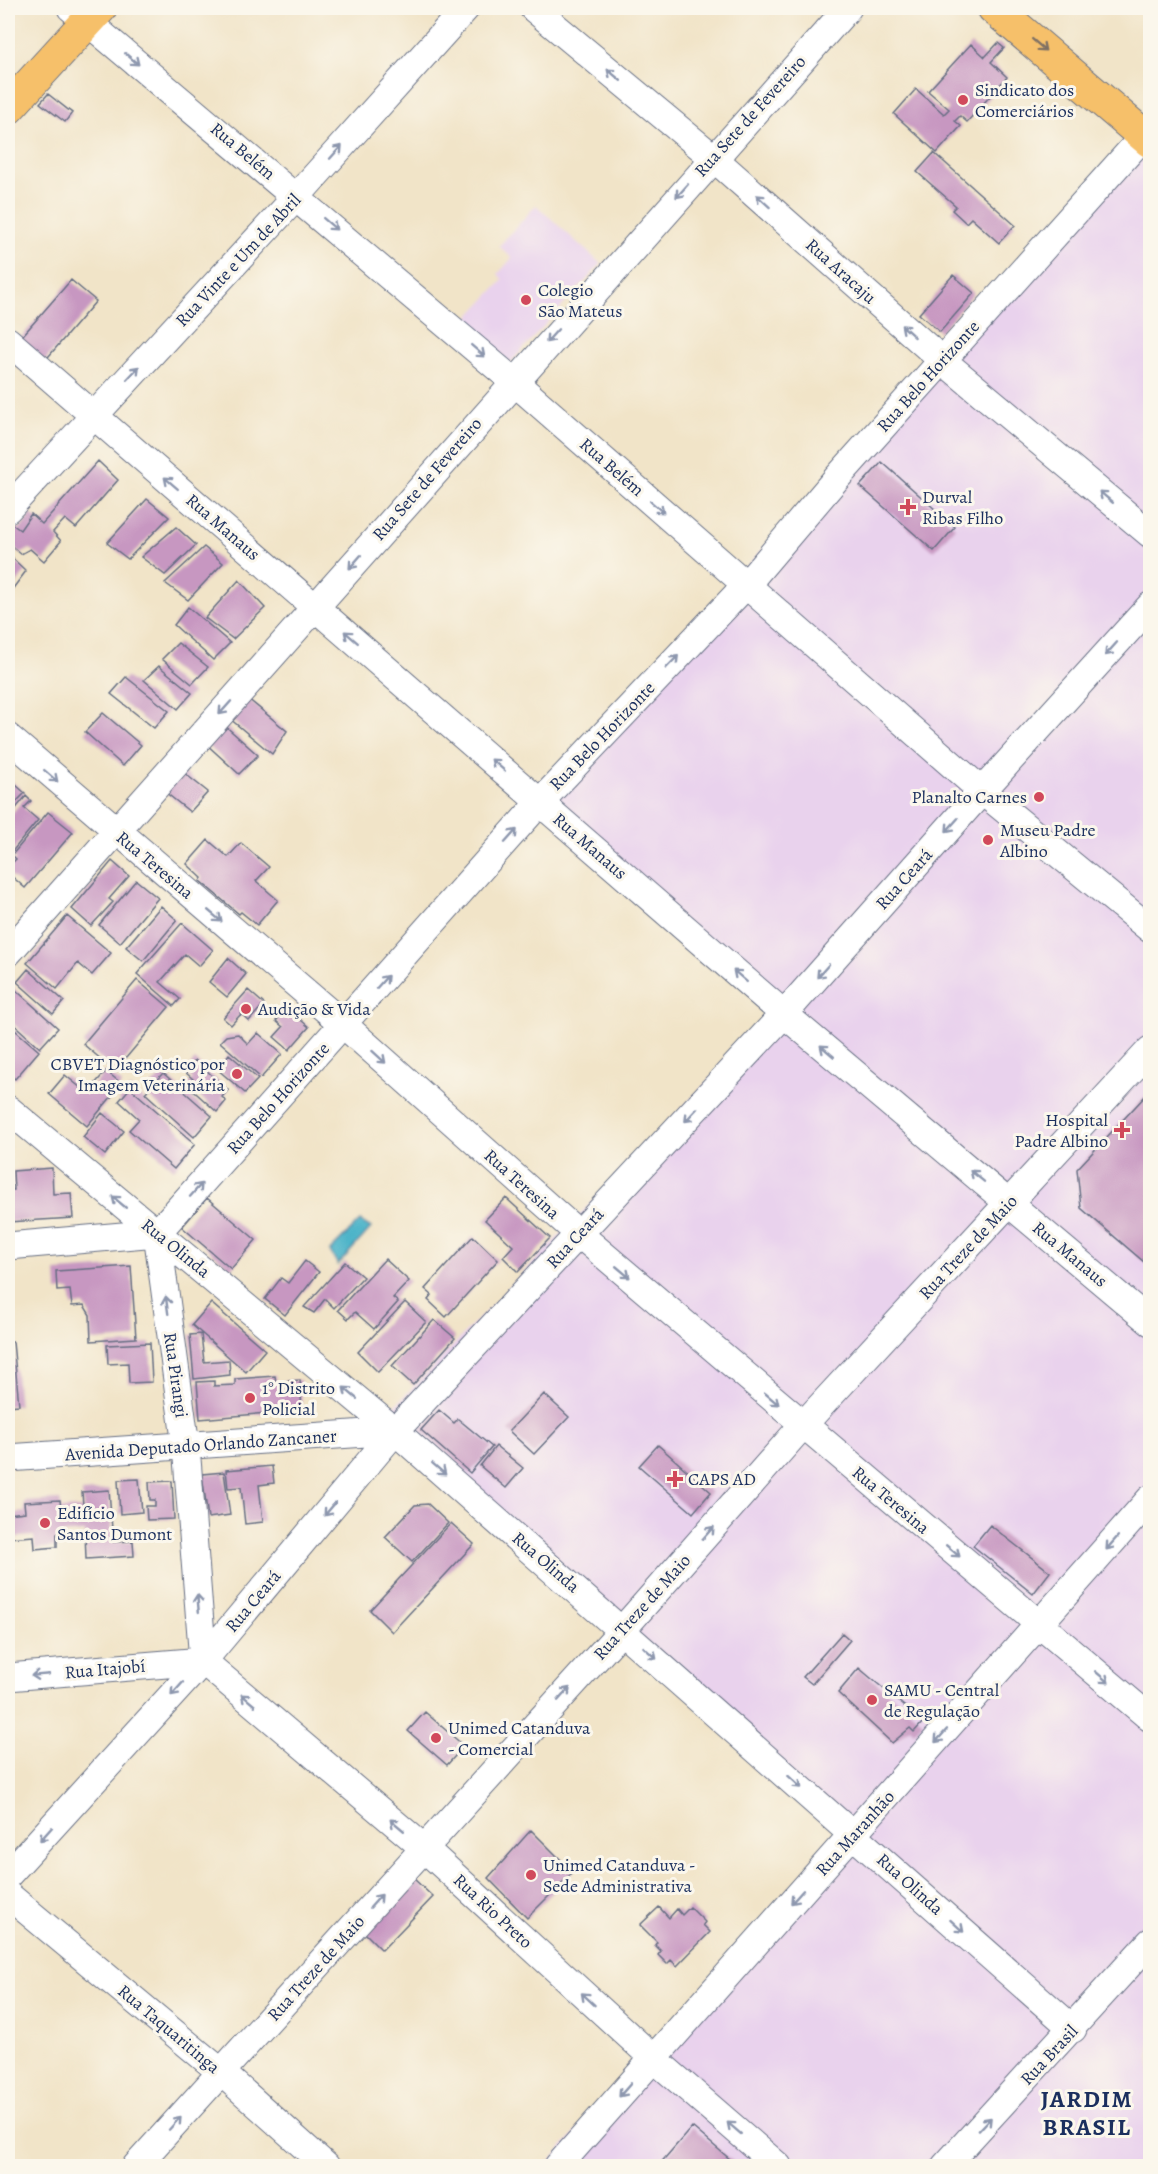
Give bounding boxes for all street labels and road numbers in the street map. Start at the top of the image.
street label: Rua Sete de Fevereiro [689,50,811,182]
street label: Rua Belém [205,117,281,185]
street label: Rua Vinte e Um de Abril [170,188,307,332]
street label: Rua Aracaju [800,233,882,309]
street label: Rua Belo Horizonte [871,315,985,437]
street label: Rua Sete de Fevereiro [367,412,487,546]
street label: Rua Belém [575,432,649,502]
street label: Rua Manaus [181,488,265,566]
street label: Rua Belo Horizonte [544,676,660,796]
street label: Rua Manaus [548,807,632,885]
street label: Rua Teresina [111,825,199,905]
street label: Rua Ceará [870,843,938,915]
street label: Rua Belo Horizonte [221,1037,335,1159]
street label: Rua Teresina [479,1144,566,1225]
street label: Rua Treze de Maio [913,1189,1023,1305]
street label: Rua Ceará [541,1202,610,1273]
street label: Rua Olinda [137,1213,216,1284]
street label: Rua Manaus [1027,1216,1113,1292]
street label: Rua Pirangi [158,1331,194,1419]
street label: Avenida Deputado Orlando Zancaner [63,1424,338,1467]
street label: Rua Teresina [847,1460,935,1540]
street label: Rua Olinda [507,1526,585,1598]
street label: Rua Treze de Maio [588,1549,696,1665]
street label: Rua Ceará [220,1564,287,1637]
street label: Rua Itajobí [64,1654,146,1684]
street label: Rua Maranhão [810,1785,900,1881]
street label: Rua Olinda [872,1848,949,1921]
street label: Rua Rio Preto [448,1868,538,1954]
street label: Rua Treze de Maio [262,1910,370,2026]
street label: Rua Taquaritinga [113,1979,226,2079]
street label: Rua Brasil [1015,2019,1084,2090]

